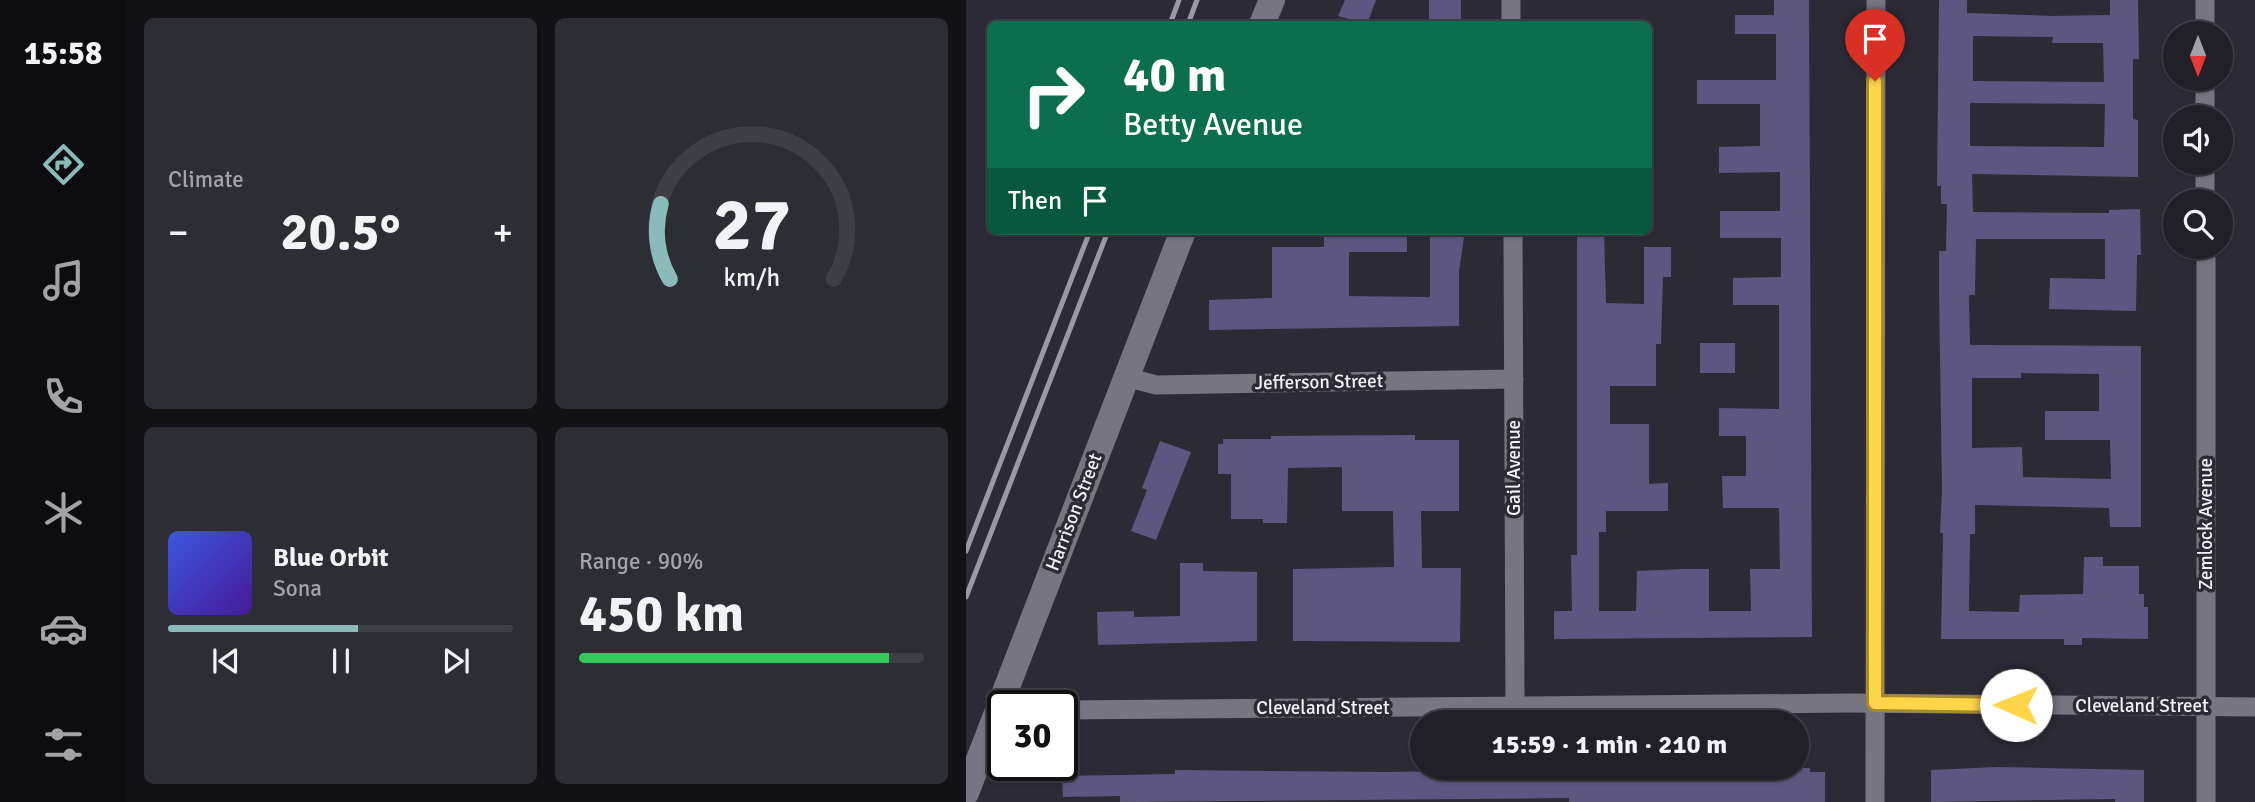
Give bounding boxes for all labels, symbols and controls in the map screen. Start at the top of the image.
pin [1845,9,1905,81]
icon: arrive [1856,20,1894,58]
north arrow [2163,21,2233,91]
map controls [2163,21,2233,259]
text: 15:58 [24,34,102,73]
text: 40 m [1123,45,1226,105]
icon: right [1008,49,1099,140]
text: Betty Avenue [1123,105,1303,144]
button: sound [2163,105,2233,175]
icon: directions [39,140,88,189]
text: Climate [168,165,244,194]
text: 27 [712,182,791,271]
icon: arrive [1076,182,1114,220]
text: Then [1008,185,1062,217]
button: search [2163,189,2233,259]
text: 20.5° [281,200,400,264]
text: − [168,209,189,256]
text: + [492,209,513,256]
icon: music [39,256,88,305]
text: km/h [723,262,780,293]
street label: Jefferson Street [1254,369,1384,395]
icon: phone [39,372,88,421]
street label: Gail Avenue [1502,420,1526,516]
street label: Harrison Street [1041,449,1108,574]
street label: Zemlock Avenue [2194,458,2218,590]
icon: climate [39,488,88,537]
text: Blue Orbit [273,542,389,574]
text: Range · 90% [579,547,703,576]
text: Sona [273,574,322,603]
text: 450 km [579,582,744,646]
icon: car [39,604,88,653]
icon: previous [207,642,245,680]
icon: pause [322,642,360,680]
icon: next [437,642,475,680]
position arrow [1979,668,2053,742]
speed limit sign: 30 [987,690,1078,781]
street label: Cleveland Street [2075,694,2209,718]
street label: Cleveland Street [1256,696,1390,720]
icon: filters [39,720,88,769]
text: 15:59 · 1 min · 210 m [1492,729,1727,761]

